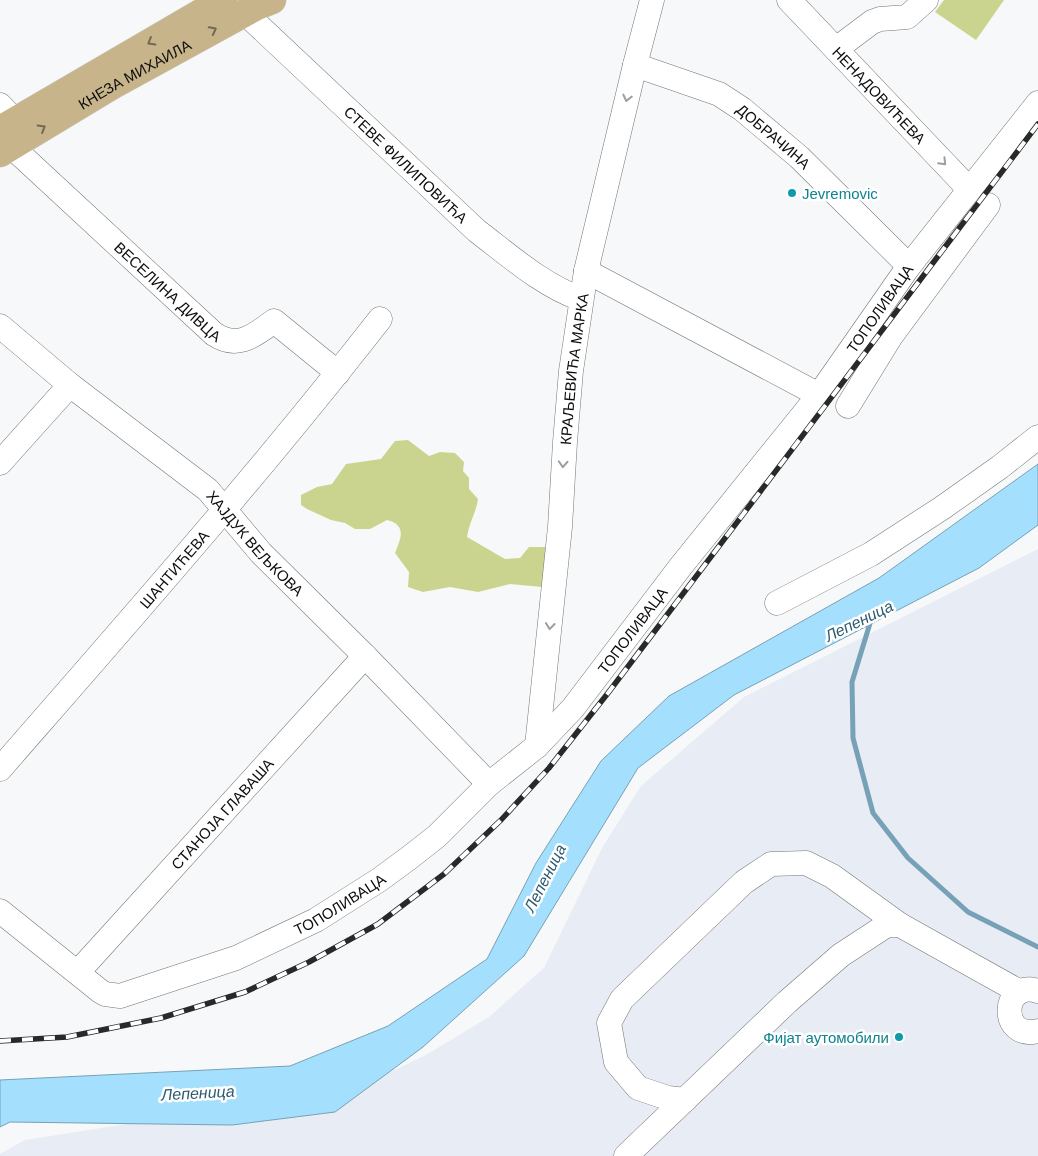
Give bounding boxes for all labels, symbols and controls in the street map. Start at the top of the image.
one-way arrow [208,26,217,36]
street label: КНЕЗА МИХАИЛА [75,35,194,112]
one-way arrow [147,35,156,45]
street label: НЕНАДОВИЋЕВА [829,43,929,147]
one-way arrow [622,94,633,102]
street label: ДОБРАЧИНА [734,100,814,172]
street label: СТЕВЕ ФИЛИПОВИЋА [341,102,471,226]
one-way arrow [36,125,45,134]
one-way arrow [937,157,946,166]
place label: Jevremovic [802,185,878,202]
marker: Jevremovic [786,187,798,199]
street label: ВЕСЕЛИНА ДИВЦА [111,238,224,345]
street label: ТОПОЛИВАЦА [843,261,916,356]
street label: КРАЉЕВИЋА МАРКА [556,292,591,445]
one-way arrow [558,460,569,468]
street label: ХАЈДУК ВЕЉКОВА [203,487,307,599]
street label: ШАНТИЋЕВА [136,527,212,611]
street label: ТОПОЛИВАЦА [594,584,670,677]
water label: Лепеница [821,597,896,645]
one-way arrow [545,622,556,630]
street label: СТАНОЈА ГЛАВАША [167,755,276,872]
water label: Лепеница [520,841,569,915]
street label: ТОПОЛИВАЦА [291,870,389,938]
place label: Фијат аутомобили [763,1029,889,1046]
marker: Фијат аутомобили [893,1031,905,1043]
water label: Лепеница [160,1083,235,1103]

